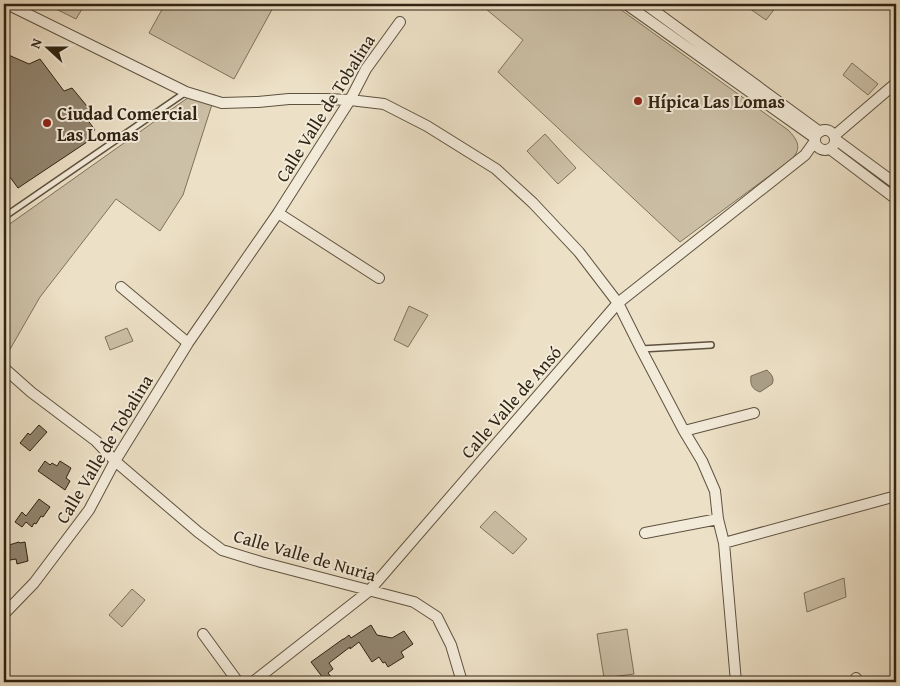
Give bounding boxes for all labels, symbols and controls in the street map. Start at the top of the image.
north arrow [22,22,72,72]
street label: Calle Valle de Tobalina [269,28,382,187]
text: N [25,35,47,51]
place label: Hípica Las Lomas [648,88,785,115]
marker: Hípica Las Lomas [632,95,644,107]
place label: Ciudad Comercial Las Lomas [57,100,198,148]
marker: Ciudad Comercial Las Lomas [41,117,53,129]
street label: Calle Valle de Ansó [454,340,568,464]
street label: Calle Valle de Tobalina [49,369,160,529]
street label: Calle Valle de Nuria [231,522,380,588]

